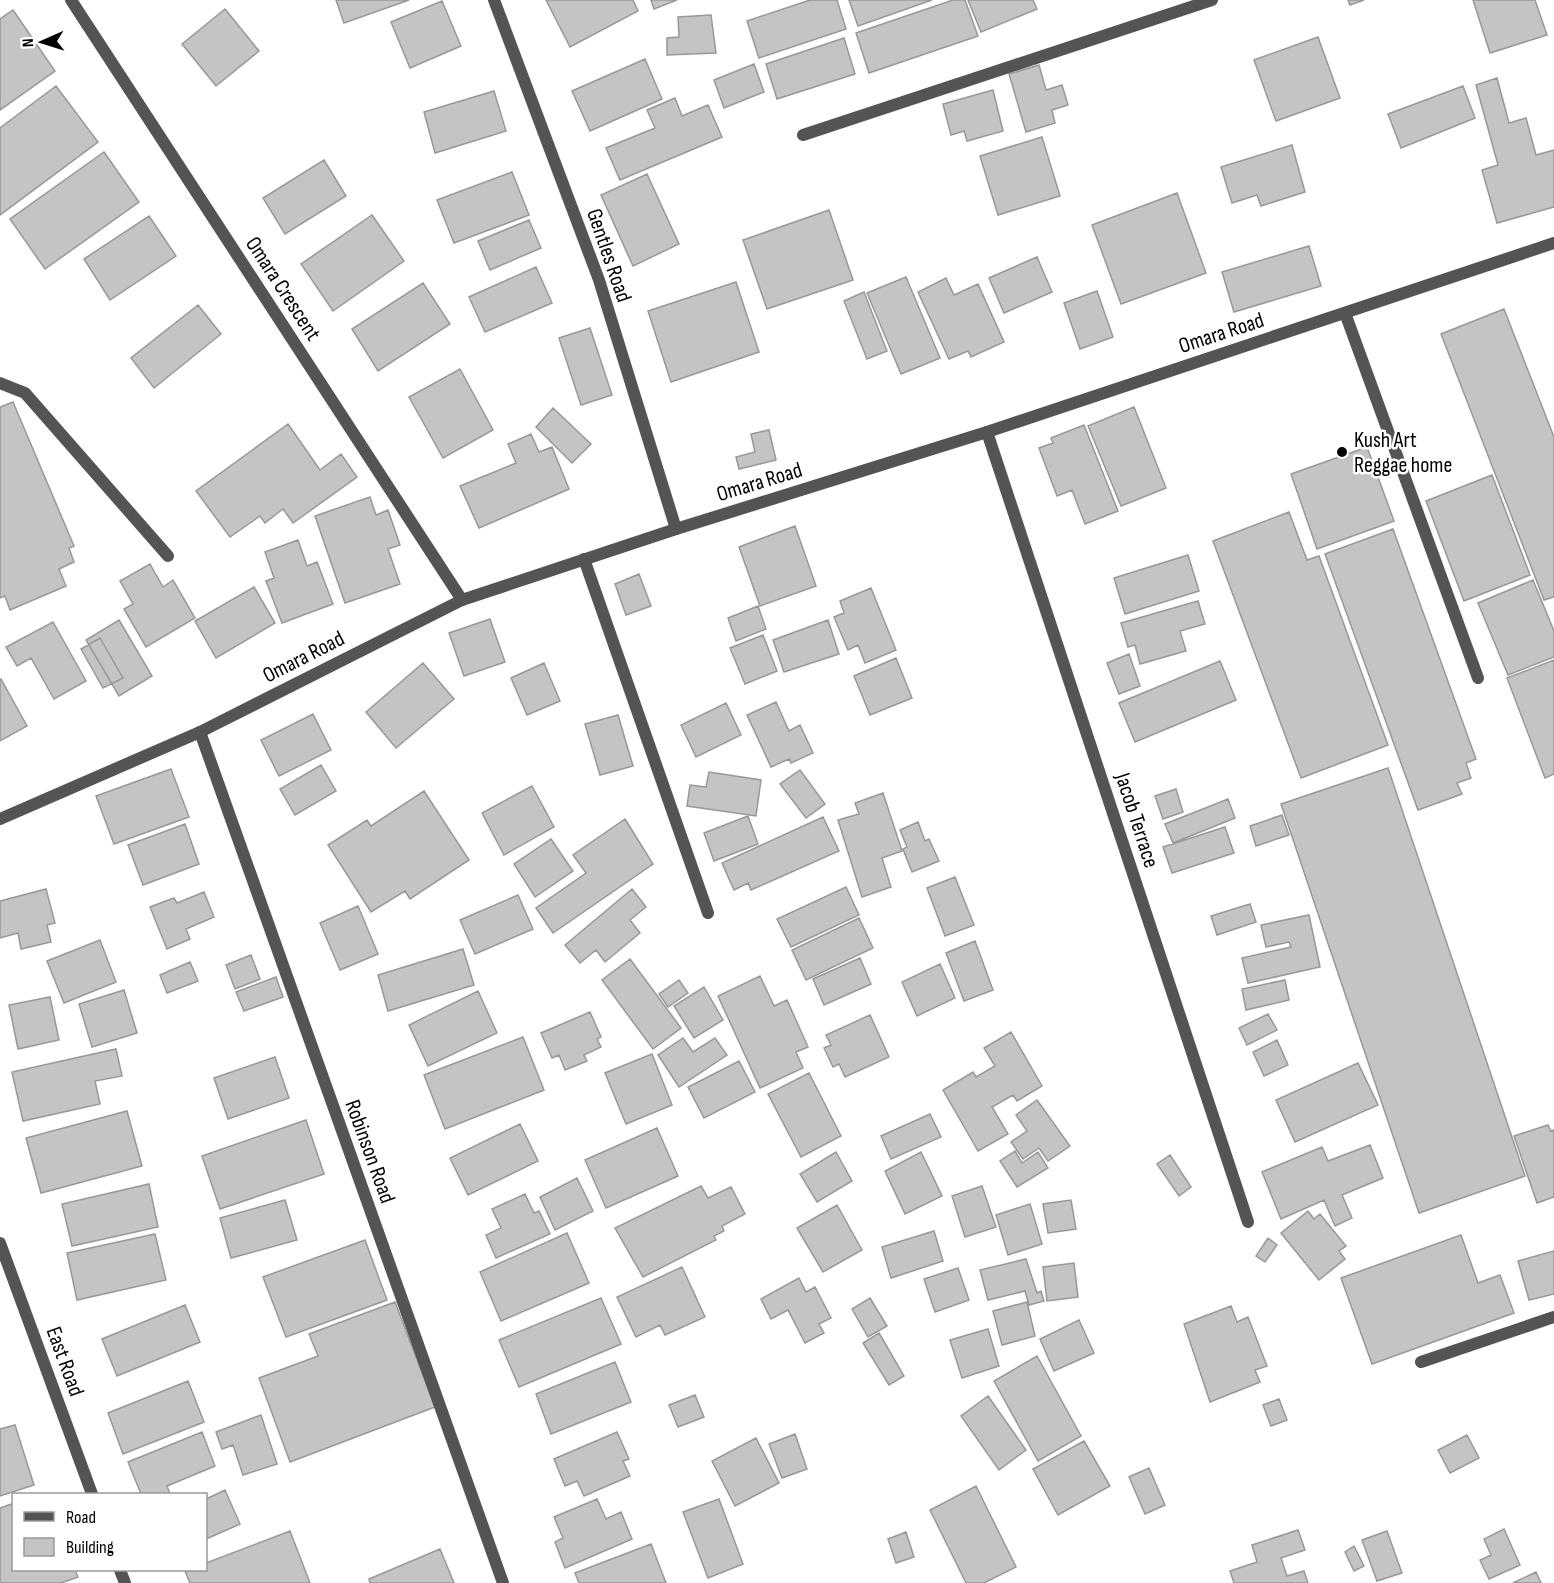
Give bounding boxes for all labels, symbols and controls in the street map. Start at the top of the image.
north arrow [12,12,72,72]
text: N [19,38,38,47]
street label: Gentles Road [580,205,637,306]
street label: Omara Crescent [239,232,326,346]
street label: Omara Road [1175,307,1267,360]
place label: Kush Art Reggae home [1354,427,1452,479]
marker: Kush Art Reggae home [1335,445,1349,459]
street label: Omara Road [713,457,805,508]
street label: Omara Road [258,625,349,689]
street label: Jacob Terrace [1108,769,1165,871]
street label: Robinson Road [338,1096,401,1207]
street label: East Road [40,1323,90,1400]
legend [12,1493,207,1571]
text: Road [66,1507,96,1528]
text: Building [66,1537,114,1558]

